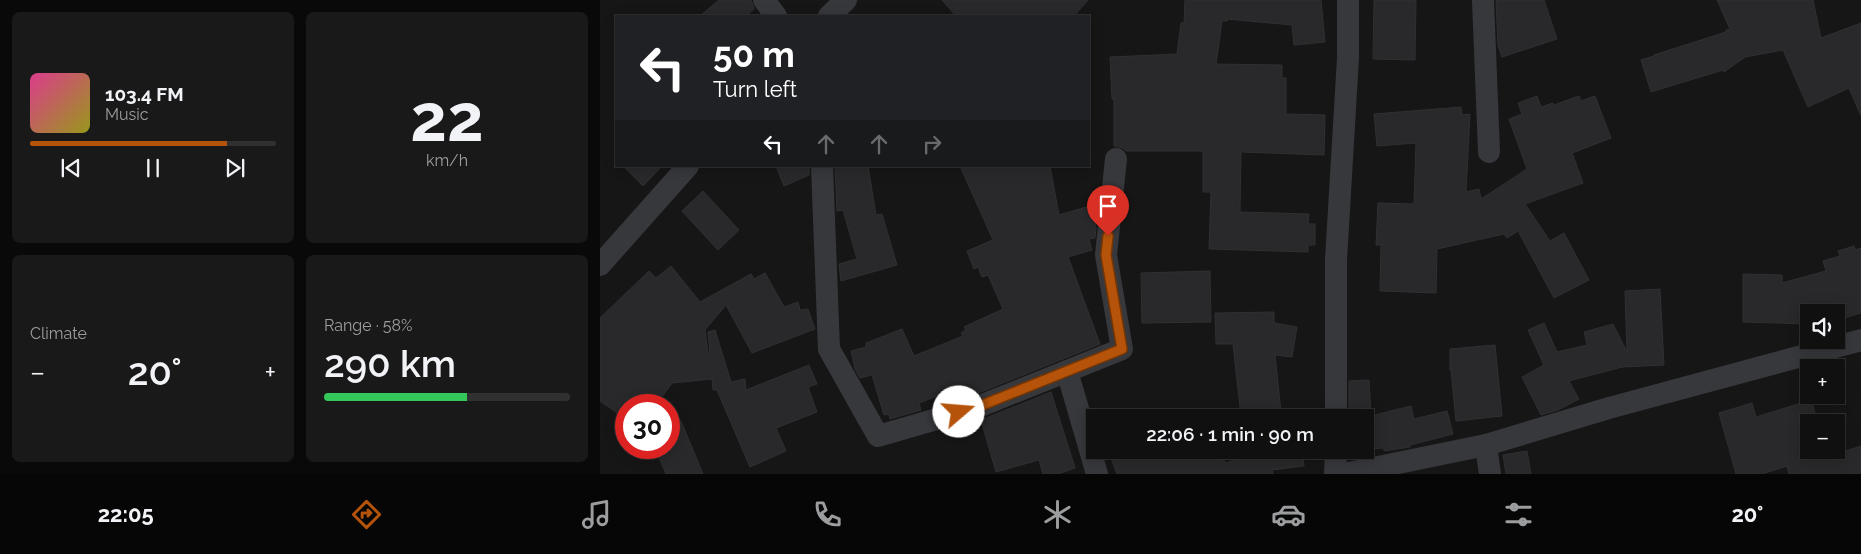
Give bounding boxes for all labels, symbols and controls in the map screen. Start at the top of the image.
text: 50 m [713,34,795,75]
icon: left [630,35,695,100]
text: Turn left [713,76,797,102]
text: 22 [410,80,484,156]
text: 103.4 FM [105,83,184,105]
text: Music [105,105,149,124]
icon: left [759,130,787,158]
icon: ahead [812,130,840,158]
icon: ahead [865,130,893,158]
icon: right [918,130,946,158]
text: km/h [426,151,468,170]
icon: previous [57,154,85,182]
icon: pause [139,154,167,182]
icon: next [221,154,249,182]
pin [1087,185,1129,236]
icon: arrive [1094,192,1122,220]
map controls [1800,304,1845,459]
button: sound [1800,304,1845,349]
text: Range · 58% [324,316,412,335]
text: Climate [30,324,87,343]
text: 290 km [324,341,456,386]
text: 20° [128,349,182,394]
text: − [30,356,45,389]
text: + [264,356,276,389]
button: + [1800,359,1845,404]
position arrow [932,385,984,437]
speed limit sign: 30 [615,394,680,459]
button: − [1800,414,1845,459]
text: 22:06 · 1 min · 90 m [1146,423,1314,445]
icon: directions [349,497,384,532]
icon: music [579,497,614,532]
icon: phone [810,497,845,532]
icon: climate [1040,497,1075,532]
icon: car [1271,497,1306,532]
icon: filters [1501,497,1536,532]
text: 22:05 [98,501,154,527]
text: 20° [1731,501,1763,527]

